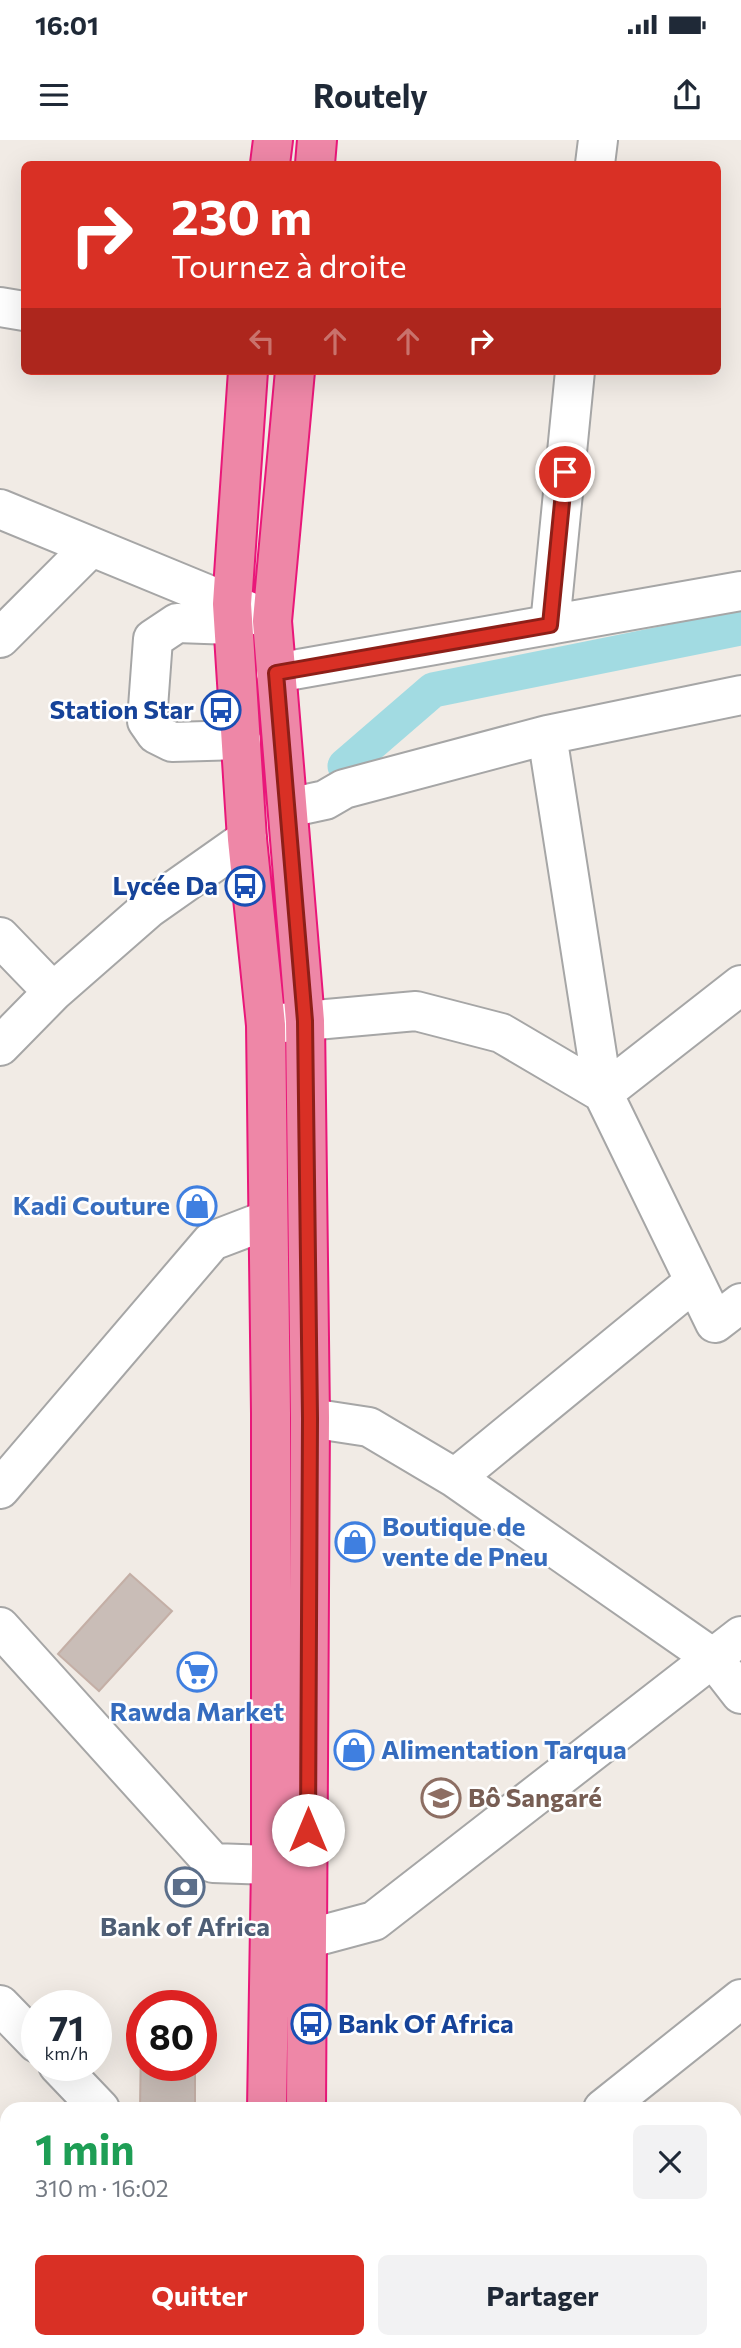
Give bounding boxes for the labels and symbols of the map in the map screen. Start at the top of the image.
pin [535,442,595,502]
bus stop icon: Station Star [200,689,242,731]
place label: Station Star [49,693,194,724]
bus stop icon: Lycée Da [224,865,266,907]
place label: Lycée Da [112,869,218,900]
shop icon: Kadi Couture [176,1185,218,1227]
place label: Kadi Couture [13,1189,170,1220]
place label: Boutique de vente de Pneu [382,1510,548,1571]
shop icon: Boutique de vente de Pneu [334,1521,376,1563]
supermarket icon: Rawda Market [176,1651,218,1693]
place label: Rawda Market [110,1695,284,1726]
shop icon: Alimentation Tarqua [333,1729,375,1771]
place label: Alimentation Tarqua [381,1733,627,1764]
school or university icon: Bô Sangaré [420,1777,462,1819]
place label: Bô Sangaré [468,1781,602,1812]
position arrow [271,1793,345,1867]
bank icon: Bank of Africa [164,1866,206,1908]
place label: Bank of Africa [100,1910,270,1941]
speed limit sign: 80 [126,1990,217,2081]
bus stop icon: Bank Of Africa [290,2003,332,2045]
place label: Bank Of Africa [338,2007,514,2038]

